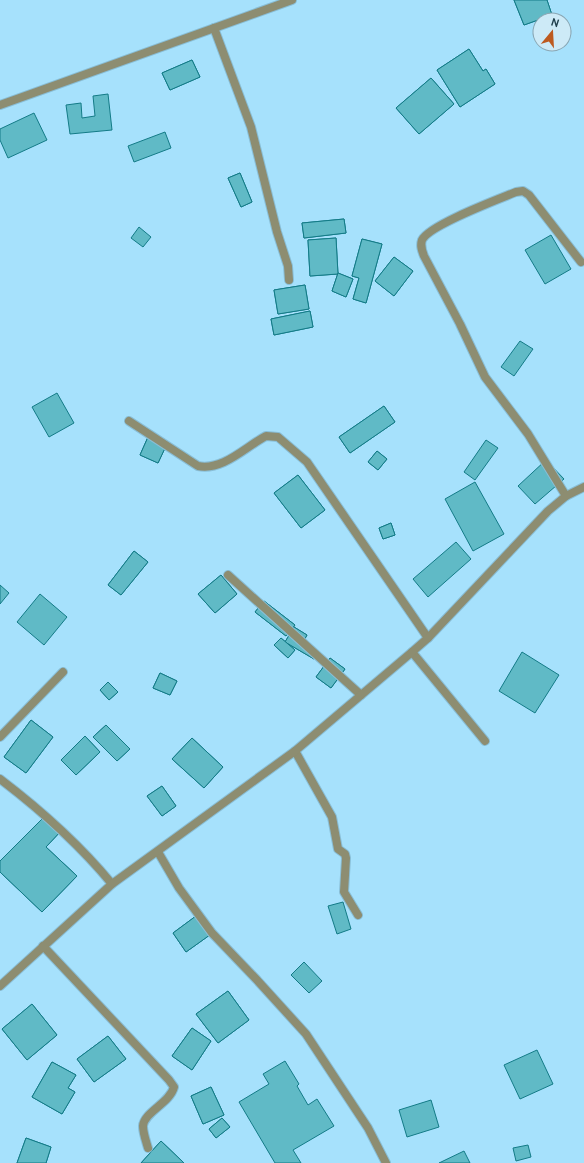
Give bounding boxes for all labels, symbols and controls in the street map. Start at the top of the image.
north arrow [532,12,572,52]
text: N [549,15,561,30]

